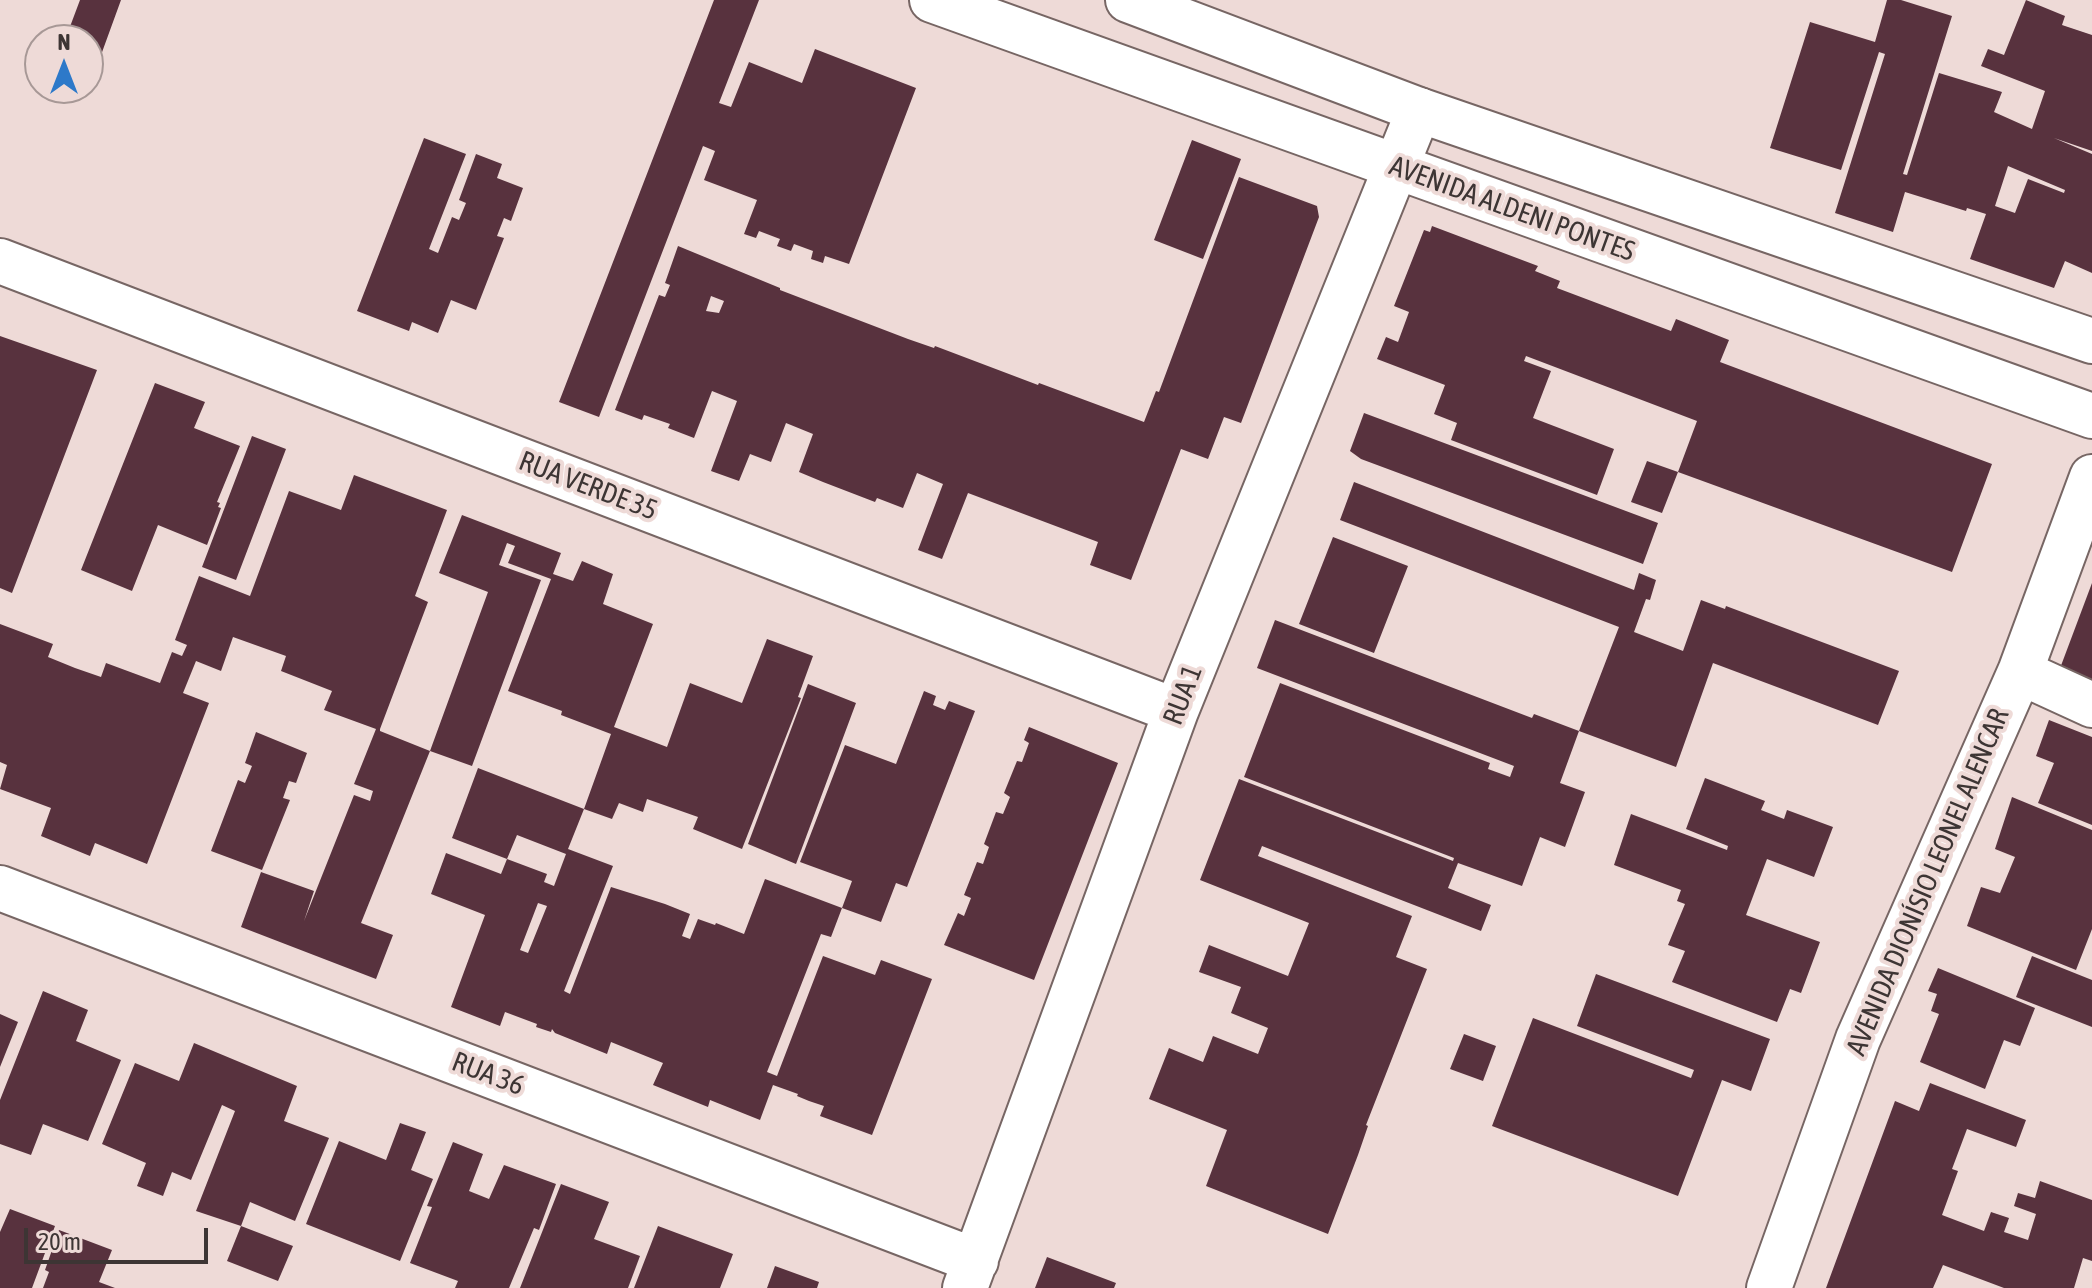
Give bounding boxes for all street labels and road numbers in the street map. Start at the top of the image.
street label: AVENIDA ALDENI PONTES [1385,149,1639,269]
street label: RUA VERDE 35 [514,444,662,528]
street label: RUA 1 [1156,660,1210,730]
street label: AVENIDA DIONÍSIO LEONEL ALENCAR [1840,704,2016,1060]
street label: RUA 36 [447,1045,529,1103]

